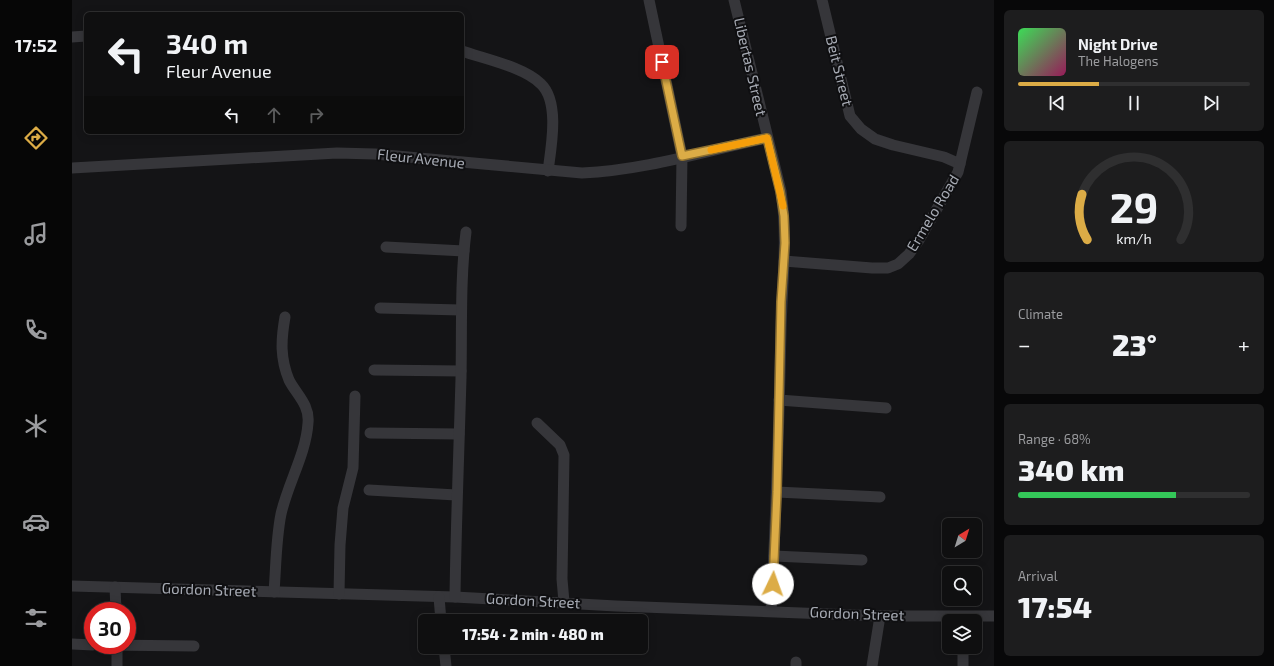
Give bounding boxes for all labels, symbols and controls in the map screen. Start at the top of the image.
street label: Libertas Street [731,16,771,118]
text: 340 m [166,26,248,60]
icon: left [100,28,152,80]
text: 17:52 [15,34,57,56]
street label: Beit Street [823,34,857,108]
text: Night Drive [1078,35,1158,53]
pin [645,45,679,79]
icon: arrive [651,51,673,73]
text: The Halogens [1078,53,1158,69]
text: Fleur Avenue [166,60,272,82]
icon: previous [1046,92,1068,114]
icon: pause [1123,92,1145,114]
icon: next [1200,92,1222,114]
icon: left [221,104,243,126]
icon: ahead [263,104,285,126]
icon: right [305,104,327,126]
icon: directions [22,124,50,152]
street label: Fleur Avenue [376,144,466,172]
street label: Ermelo Road [902,171,962,254]
text: 29 [1110,181,1158,231]
icon: music [22,220,50,248]
text: km/h [1116,229,1152,246]
text: Climate [1018,306,1063,322]
icon: phone [22,316,50,344]
text: 23° [1112,326,1157,362]
text: − [1018,331,1031,357]
text: + [1238,331,1250,357]
icon: climate [22,412,50,440]
text: Range · 68% [1018,431,1091,447]
text: 340 km [1018,451,1125,487]
icon: car [22,508,50,536]
north arrow [942,518,982,558]
map controls [942,518,982,654]
position arrow [752,563,794,605]
button: search [942,566,982,606]
text: Arrival [1018,568,1058,584]
street label: Gordon Street [161,578,257,600]
text: 17:54 [1018,588,1092,624]
street label: Gordon Street [485,589,581,611]
speed limit sign: 30 [84,602,136,654]
street label: Gordon Street [809,602,905,624]
icon: filters [22,604,50,632]
button: layers [942,614,982,654]
text: 17:54 · 2 min · 480 m [462,625,604,643]

